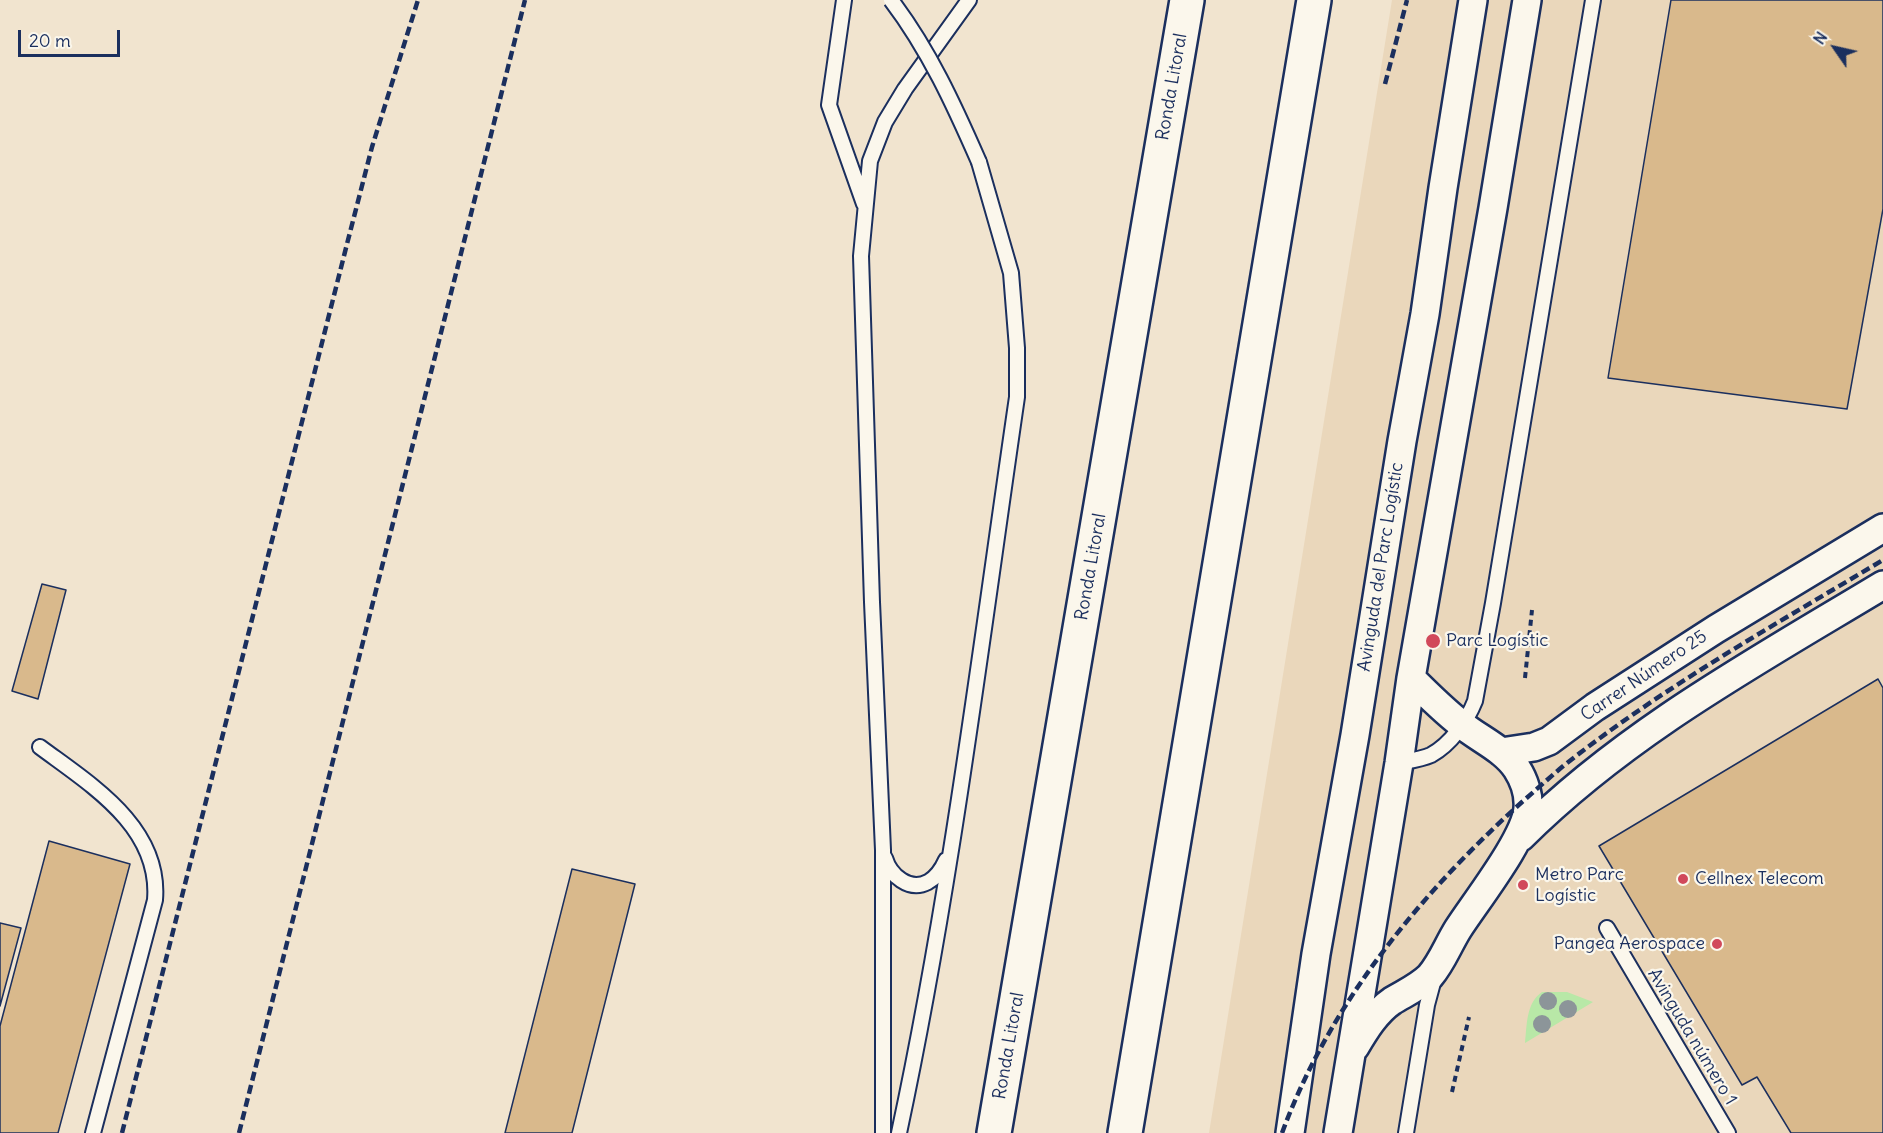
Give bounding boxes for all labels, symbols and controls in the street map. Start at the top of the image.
scale bar [21,18,123,56]
north arrow [1805,18,1865,78]
text: N [1809,28,1831,48]
text: 20 m [29,29,71,52]
street label: Ronda Litoral [1152,32,1192,142]
street label: Avinguda del Parc Logístic [1354,461,1408,673]
street label: Ronda Litoral [1071,512,1111,622]
street label: Carrer Número 25 [1577,626,1711,726]
place label: Parc Logístic [1446,630,1549,652]
marker: Parc Logístic [1424,632,1442,650]
place label: Metro Parc Logístic [1535,864,1624,906]
place label: Cellnex Telecom [1695,868,1824,890]
marker: Cellnex Telecom [1676,872,1690,886]
marker: Metro Parc Logístic [1516,878,1530,892]
place label: Pangea Aerospace [1554,933,1705,955]
marker: Pangea Aerospace [1710,937,1724,951]
street label: Avinguda número 1 [1643,965,1741,1109]
street label: Ronda Litoral [989,991,1029,1101]

